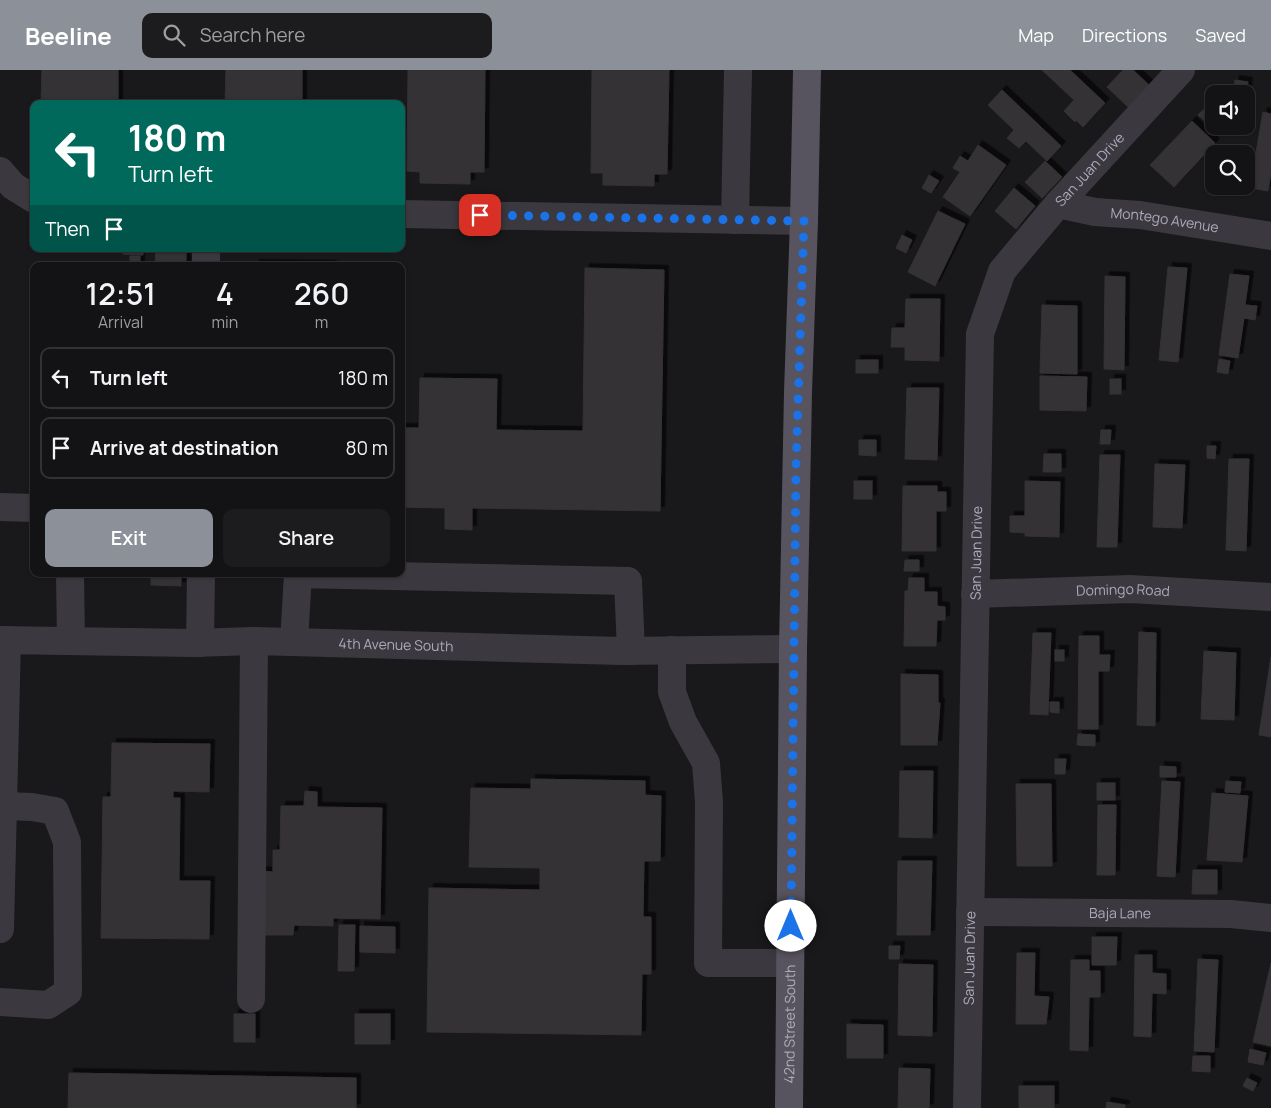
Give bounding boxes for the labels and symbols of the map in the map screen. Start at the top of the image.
street label: San Juan Drive [1050,128,1128,210]
pin [459,194,501,236]
street label: Montego Avenue [1110,203,1220,236]
street label: San Juan Drive [966,506,986,600]
street label: Domingo Road [1076,579,1170,600]
street label: 4th Avenue South [338,633,454,655]
position arrow [764,899,816,951]
street label: Baja Lane [1089,903,1151,922]
street label: San Juan Drive [959,911,979,1005]
street label: 42nd Street South [779,965,799,1083]

